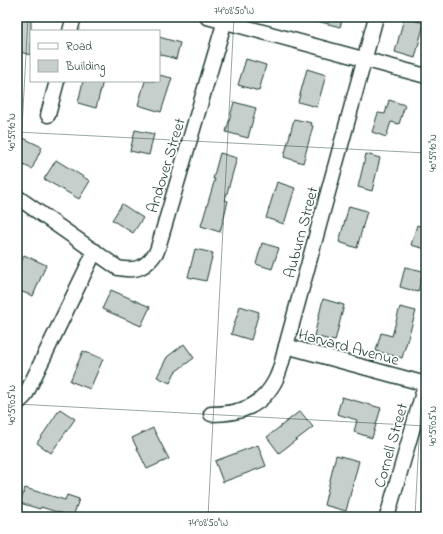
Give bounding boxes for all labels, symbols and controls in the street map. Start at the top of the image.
text: 74°08'50"W [214,4,254,19]
legend [30,30,160,82]
text: Road [66,38,92,56]
text: Building [65,58,105,77]
text: 40°59'10"N [5,113,20,151]
street label: Andover Street [141,115,193,216]
text: 40°59'10"N [426,134,441,172]
street label: Auburn Street [278,184,326,281]
street label: Harvard Avenue [295,323,402,373]
text: 40°59'05"N [5,385,20,425]
street label: Cornell Street [368,400,416,491]
text: 40°59'05"N [426,406,441,446]
text: 74°08'50"W [188,516,228,531]

